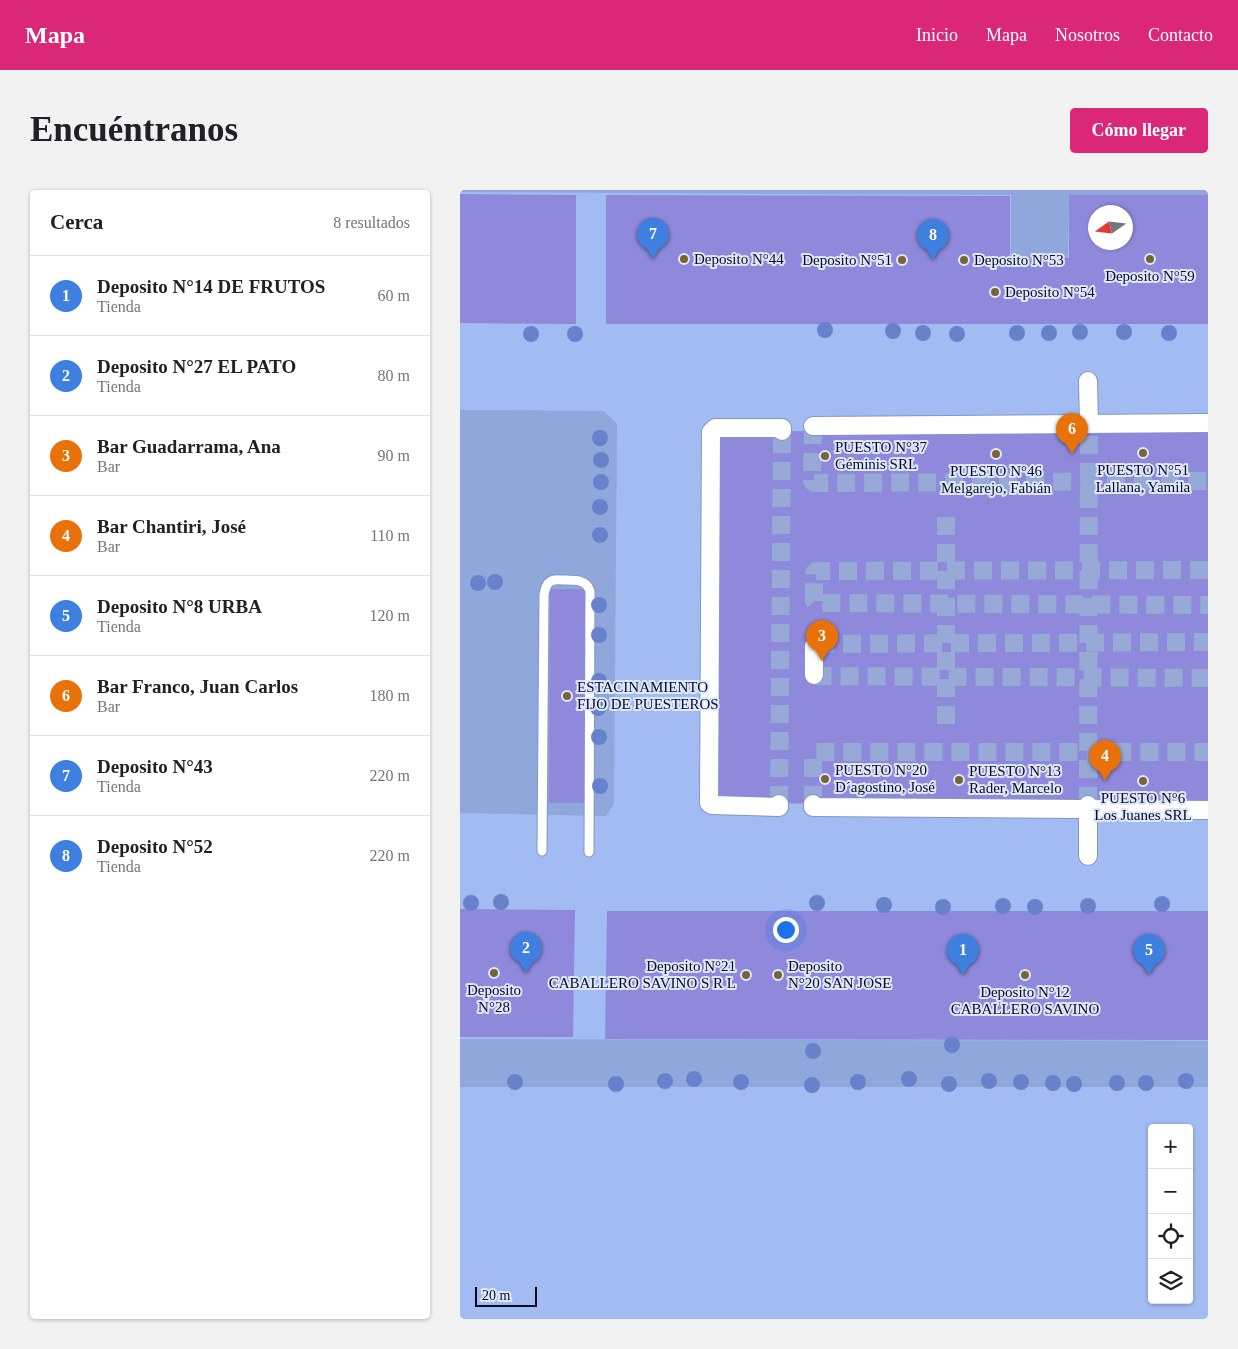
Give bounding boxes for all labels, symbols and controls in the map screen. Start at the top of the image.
text: Mapa [25,22,85,48]
text: Inicio [916,25,958,45]
text: Mapa [986,25,1027,45]
text: Nosotros [1055,25,1120,45]
text: Contacto [1148,25,1213,45]
button: Cómo llegar [1070,108,1208,153]
text: Encuéntranos [30,110,238,149]
north arrow [1088,205,1133,250]
text: Cerca [50,210,103,234]
text: 8 resultados [333,214,410,231]
pin: 7 [637,218,669,259]
pin: 8 [917,219,949,260]
place label: Deposito N°44 [694,251,784,267]
place label: Deposito N°51 [802,252,892,268]
place label: Deposito N°53 [974,252,1064,268]
marker: Deposito N°44 [678,253,690,265]
marker: Deposito N°59 [1144,253,1156,265]
marker: Deposito N°51 [896,254,908,266]
marker: Deposito N°53 [958,254,970,266]
place label: Deposito N°59 [1105,268,1195,284]
text: Deposito N°14 DE FRUTOS [97,276,325,297]
place label: Deposito N°54 [1005,284,1095,300]
marker: Deposito N°54 [989,286,1001,298]
text: 1 [62,287,70,304]
text: 60 m [378,287,410,304]
text: Tienda [97,298,141,315]
text: Deposito N°27 EL PATO [97,356,296,377]
text: 2 [62,367,70,384]
text: 80 m [378,367,410,384]
text: Tienda [97,378,141,395]
pin: 6 [1056,413,1088,454]
text: Bar Guadarrama, Ana [97,436,281,457]
place label: PUESTO N°37 Géminis SRL [835,439,927,472]
text: 3 [62,447,70,464]
text: 90 m [378,447,410,464]
marker: PUESTO N°51 Lallana, Yamila [1137,447,1149,459]
marker: PUESTO N°46 Melgarejo, Fabián [990,448,1002,460]
marker: PUESTO N°37 Géminis SRL [819,450,831,462]
text: Bar [97,458,120,475]
place label: PUESTO N°51 Lallana, Yamila [1096,462,1191,495]
place label: PUESTO N°46 Melgarejo, Fabián [941,463,1051,496]
text: Bar Chantiri, José [97,516,246,537]
text: 4 [62,527,70,544]
text: 110 m [370,527,410,544]
text: Bar [97,538,120,555]
text: Deposito N°8 URBA [97,596,262,617]
text: 5 [62,607,70,624]
text: 120 m [370,607,410,624]
text: Tienda [97,618,141,635]
pin: 3 [806,620,838,661]
text: Bar Franco, Juan Carlos [97,676,298,697]
place label: ESTACINAMIENTO FIJO DE PUESTEROS [577,679,719,712]
text: 6 [62,687,70,704]
text: 180 m [370,687,410,704]
marker: ESTACINAMIENTO FIJO DE PUESTEROS [561,690,573,702]
text: Bar [97,698,120,715]
pin: 4 [1089,740,1121,781]
text: Deposito N°43 [97,756,213,777]
place label: PUESTO N°20 D´agostino, José [835,762,935,795]
place label: PUESTO N°13 Rader, Marcelo [969,763,1062,796]
text: 7 [62,767,70,784]
text: 220 m [370,767,410,784]
marker: PUESTO N°20 D´agostino, José [819,773,831,785]
marker: PUESTO N°13 Rader, Marcelo [953,774,965,786]
marker: PUESTO N°6 Los Juanes SRL [1137,775,1149,787]
text: Tienda [97,778,141,795]
place label: PUESTO N°6 Los Juanes SRL [1094,790,1192,823]
text: Deposito N°52 [97,836,213,857]
text: 8 [62,847,70,864]
text: 220 m [370,847,410,864]
text: Tienda [97,858,141,875]
your location [773,917,799,943]
pin: 2 [510,932,542,973]
pin: 1 [947,934,979,975]
pin: 5 [1133,934,1165,975]
place label: Deposito N°21 CABALLERO SAVINO S R L [549,958,736,991]
place label: Deposito N°20 SAN JOSE [788,958,892,991]
marker: Deposito N°28 [488,967,500,979]
marker: Deposito N°21 CABALLERO SAVINO S R L [740,969,752,981]
marker: Deposito N°20 SAN JOSE [772,969,784,981]
marker: Deposito N°12 CABALLERO SAVINO [1019,969,1031,981]
place label: Deposito N°28 [467,982,521,1015]
place label: Deposito N°12 CABALLERO SAVINO [951,984,1099,1017]
map controls [1148,1124,1193,1304]
button: + [1148,1124,1193,1169]
button: − [1148,1169,1193,1214]
button: locate [1148,1214,1193,1259]
button: layers [1148,1259,1193,1304]
scale bar [475,1284,538,1307]
text: 20 m [482,1288,510,1303]

